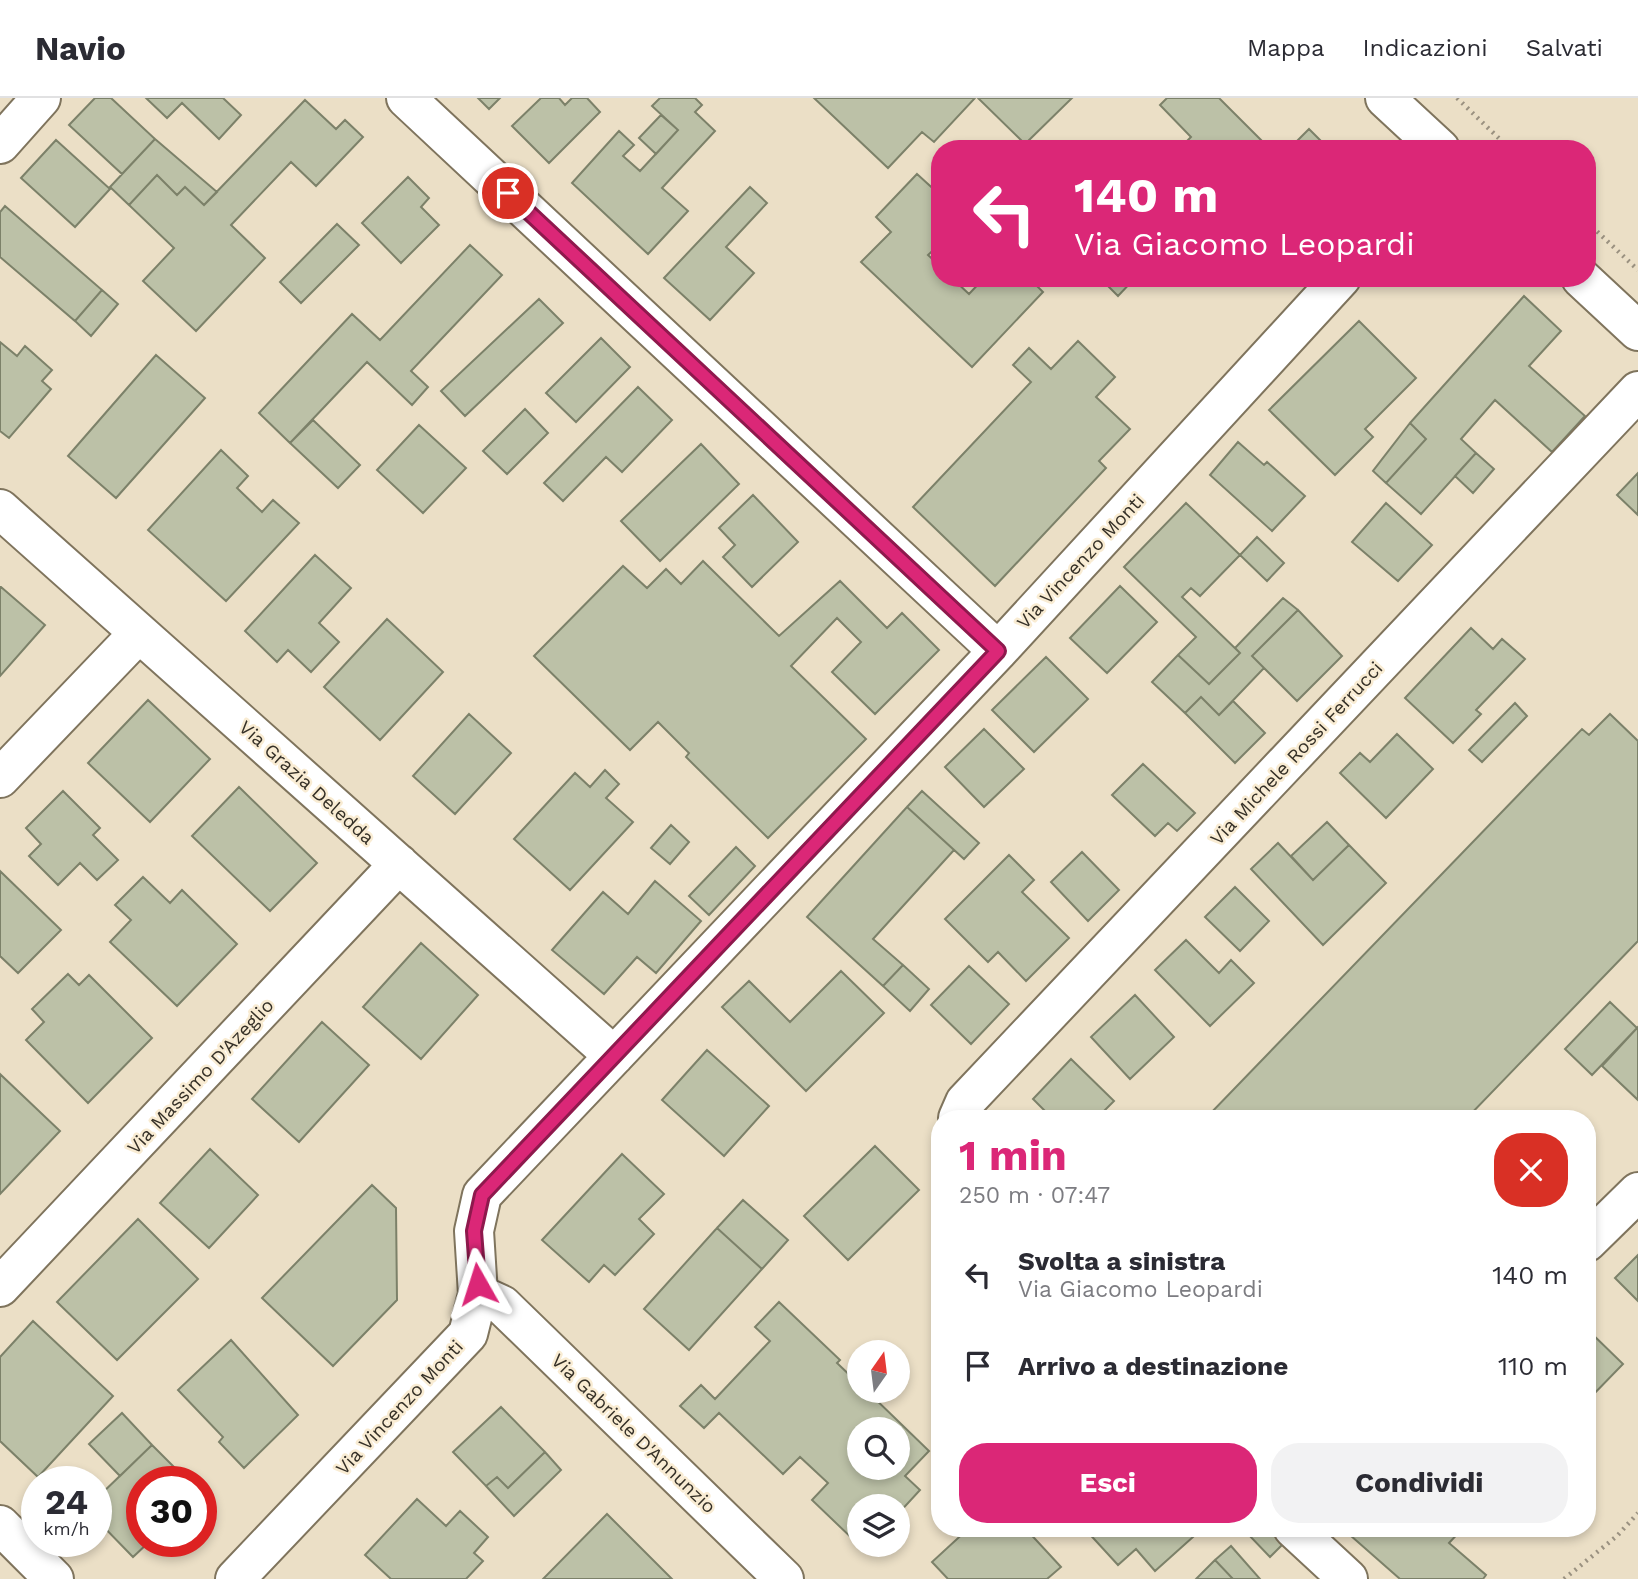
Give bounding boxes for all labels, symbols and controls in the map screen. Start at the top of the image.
text: Navio [35,29,126,68]
text: Mappa [1247,34,1325,62]
text: Indicazioni [1363,34,1488,62]
text: Salvati [1526,34,1603,62]
pin [478,163,538,223]
text: 140 m [1074,166,1218,224]
icon: left [959,168,1050,259]
icon: arrive [489,174,527,212]
text: Via Giacomo Leopardi [1074,225,1415,263]
street label: Via Vincenzo Monti [1012,489,1149,634]
street label: Via Michele Rossi Ferrucci [1205,657,1387,850]
street label: Via Grazia Deledda [234,716,379,849]
street label: Via Massimo D'Azeglio [122,994,278,1159]
text: 1 min [959,1131,1067,1180]
button: close [1494,1133,1568,1207]
text: 250 m · 07:47 [959,1182,1110,1209]
text: Svolta a sinistra [1018,1246,1225,1276]
position arrow [441,1247,515,1321]
icon: left [959,1256,997,1294]
text: 140 m [1492,1260,1568,1290]
text: Via Giacomo Leopardi [1018,1276,1263,1303]
street label: Via Vincenzo Monti [331,1335,468,1480]
north arrow [847,1340,910,1404]
map controls [847,1340,910,1557]
icon: arrive [959,1347,997,1385]
street label: Via Gabriele D'Annunzio [547,1349,721,1518]
text: Arrivo a destinazione [1018,1351,1288,1381]
text: 110 m [1498,1351,1568,1381]
button: search [847,1417,910,1480]
button: Esci [959,1443,1257,1523]
button: Condividi [1271,1443,1568,1523]
speed limit sign: 30 [126,1466,217,1557]
text: 24 [45,1481,88,1523]
button: layers [847,1494,910,1557]
text: km/h [43,1518,90,1539]

